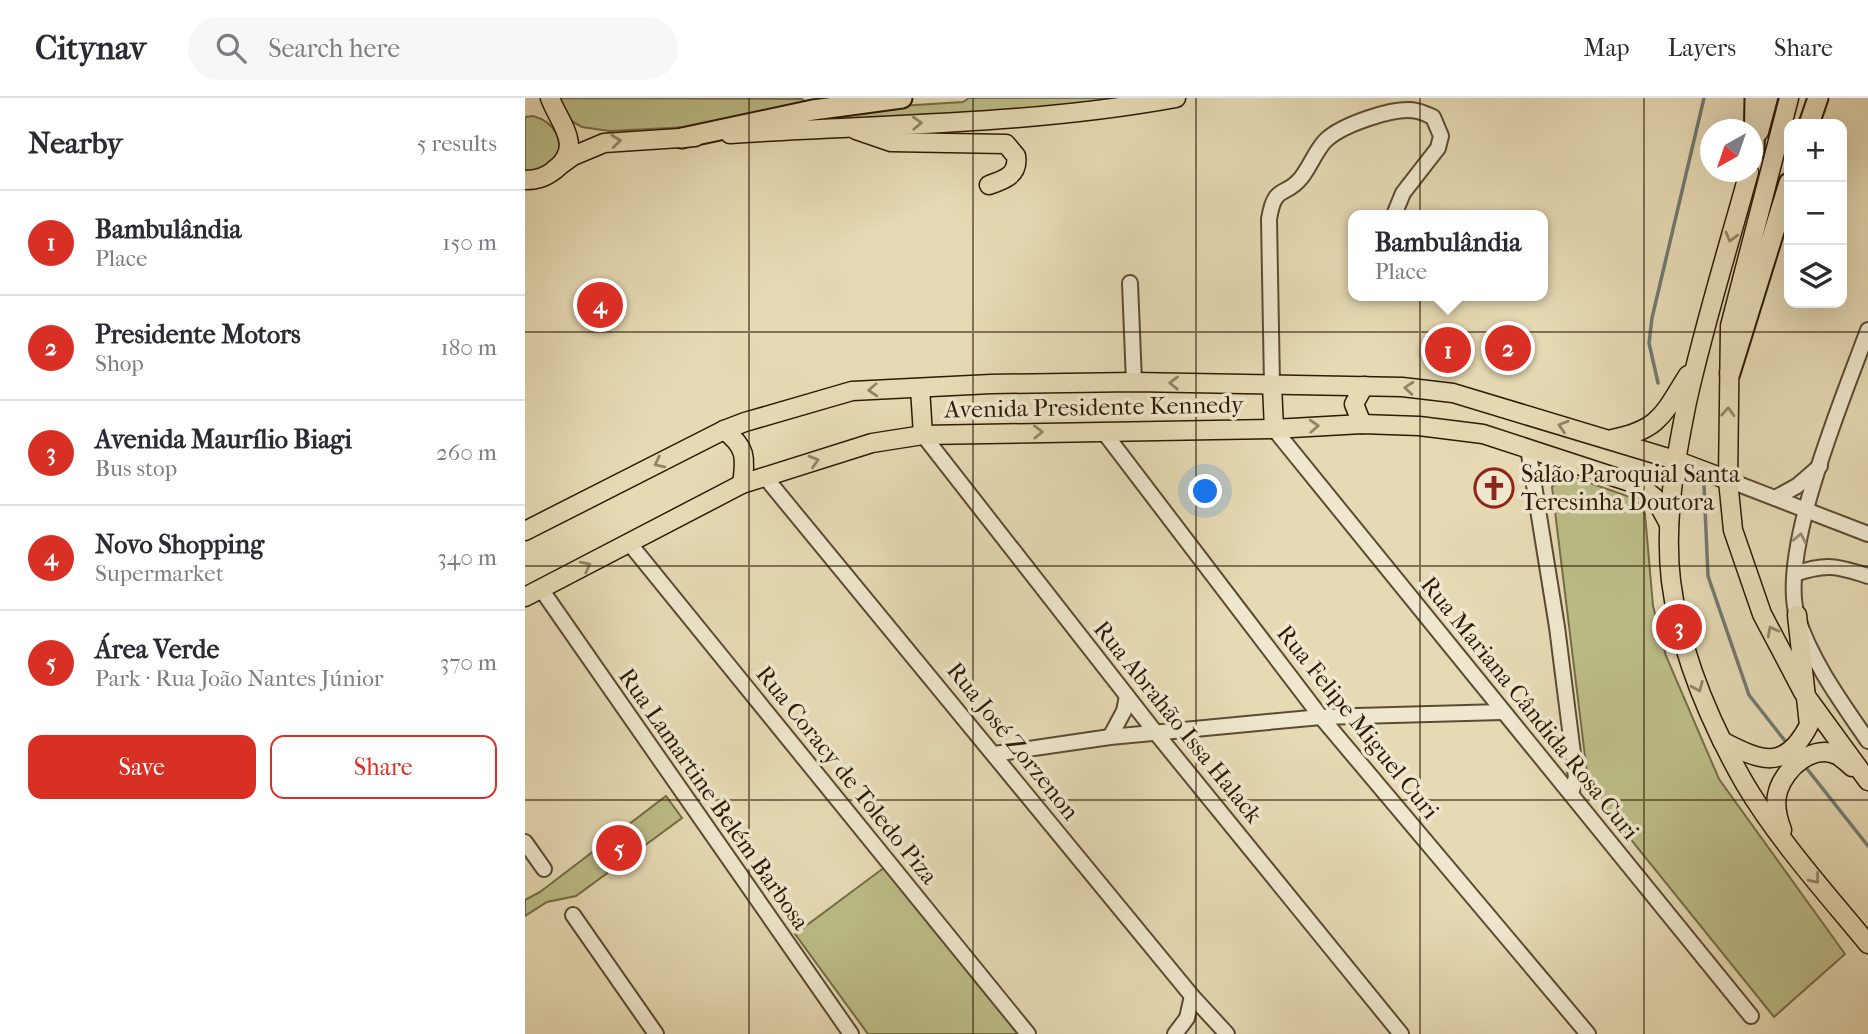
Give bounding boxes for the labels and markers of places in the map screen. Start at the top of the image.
pin: 4 [577,279,623,331]
pin: 2 [1485,322,1531,374]
pin: 1 [1425,324,1471,376]
place label: Salão Paroquial Santa Teresinha Doutora [1521,460,1741,516]
church icon: Salão Paroquial Santa Teresinha Doutora [1473,467,1515,509]
pin: 3 [1656,601,1702,653]
pin: 5 [596,822,642,874]

